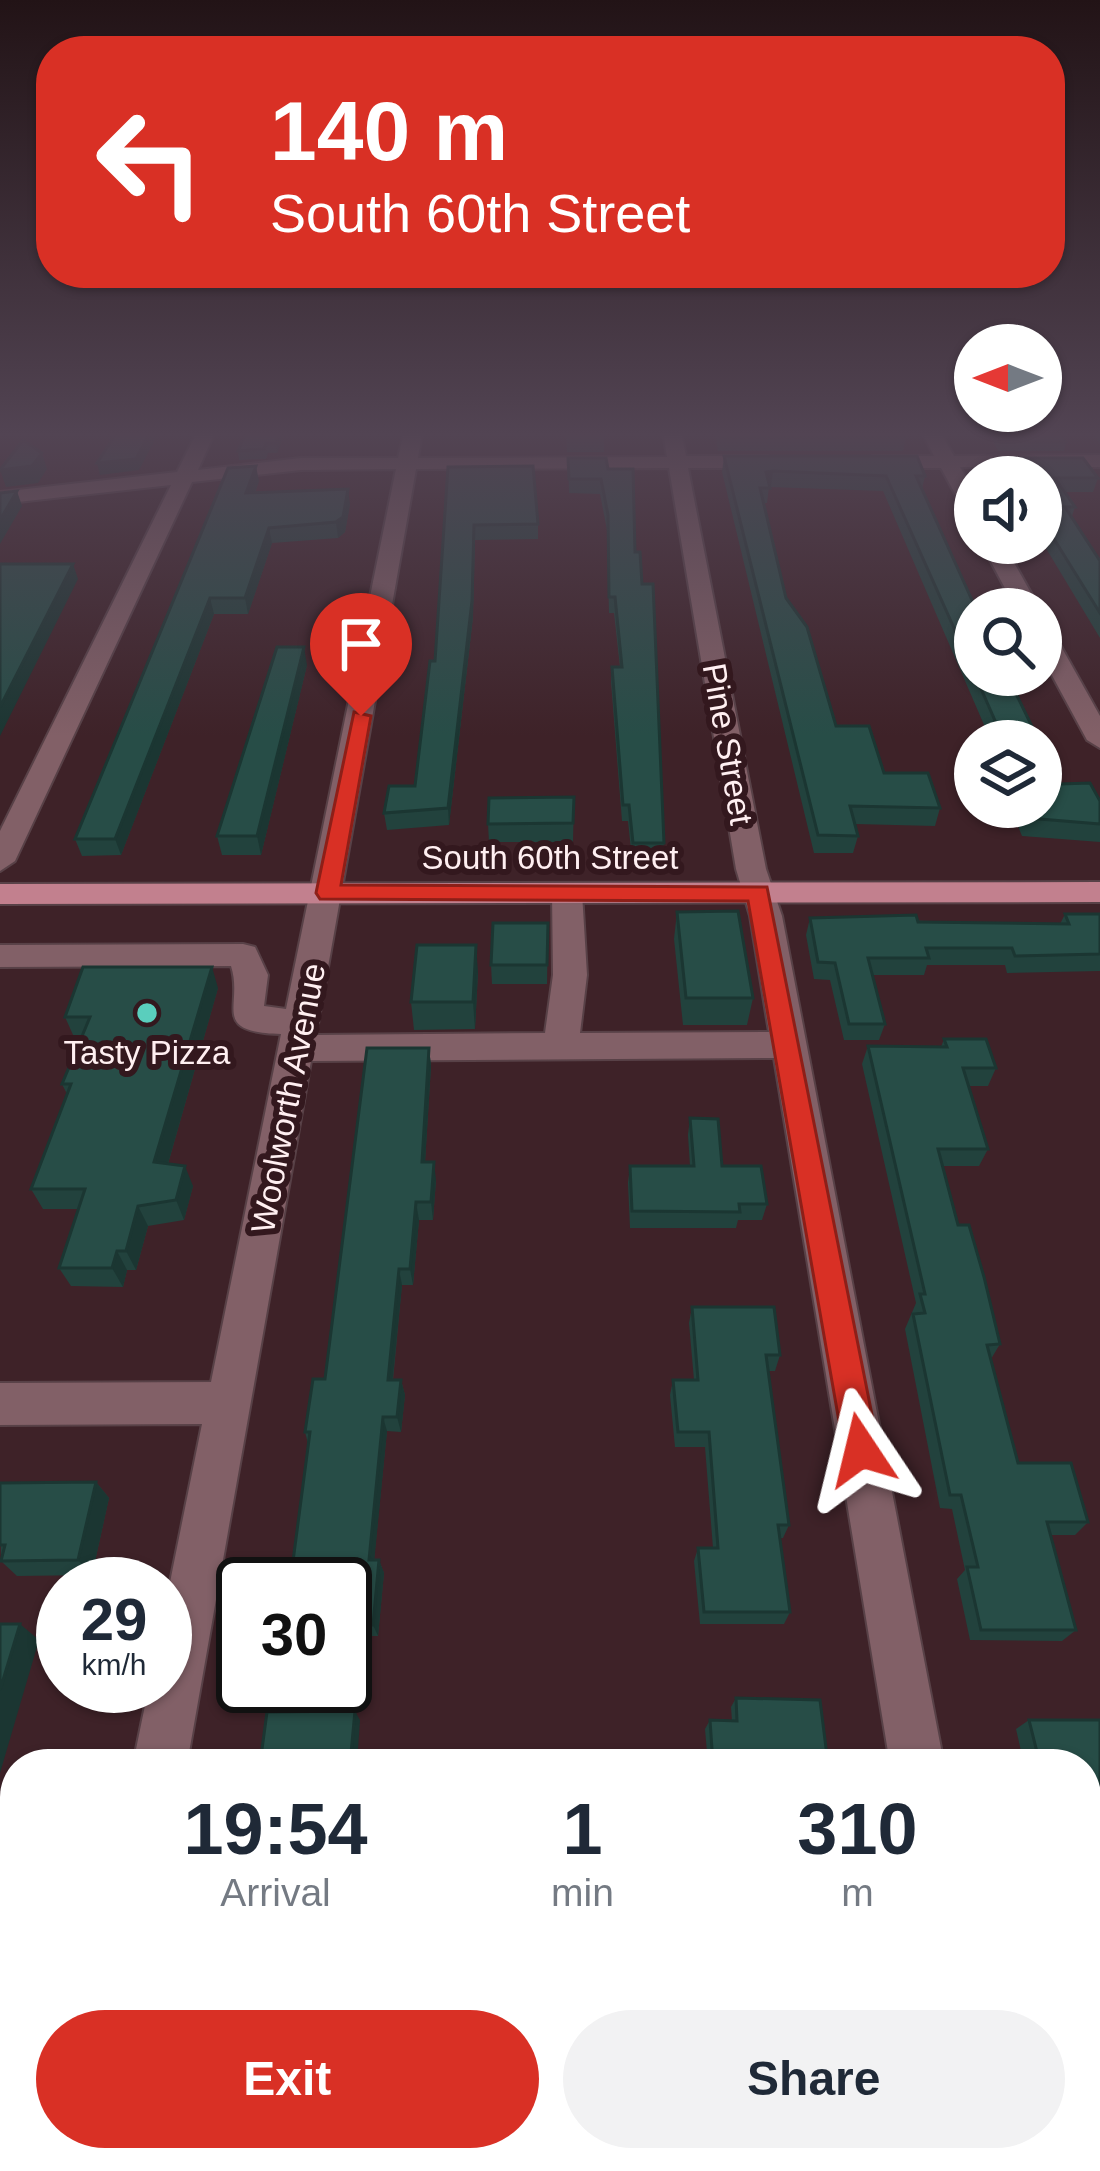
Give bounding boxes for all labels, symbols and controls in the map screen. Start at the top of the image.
icon: left [72,84,228,240]
text: 140 m [270,84,508,178]
text: South 60th Street [270,183,690,243]
north arrow [954,324,1062,432]
map controls [954,324,1062,828]
button: sound [954,456,1062,564]
button: search [954,588,1062,696]
pin [310,593,412,716]
icon: arrive [328,611,394,677]
street label: Pine Street [696,660,760,828]
button: layers [954,720,1062,828]
street label: South 60th Street [422,839,678,876]
street label: Woolworth Avenue [244,960,332,1236]
marker: Tasty Pizza [134,1000,160,1026]
place label: Tasty Pizza [64,1034,231,1071]
position arrow [798,1387,924,1513]
speed limit sign: 30 [216,1557,372,1713]
text: 29 [81,1586,147,1653]
text: km/h [81,1648,147,1681]
text: 19:54 [183,1789,368,1869]
text: 1 [562,1789,603,1869]
text: 310 [797,1789,918,1869]
text: Arrival [220,1871,331,1914]
text: min [551,1871,614,1914]
text: m [841,1871,874,1914]
button: Exit [36,2010,539,2148]
button: Share [563,2010,1065,2148]

